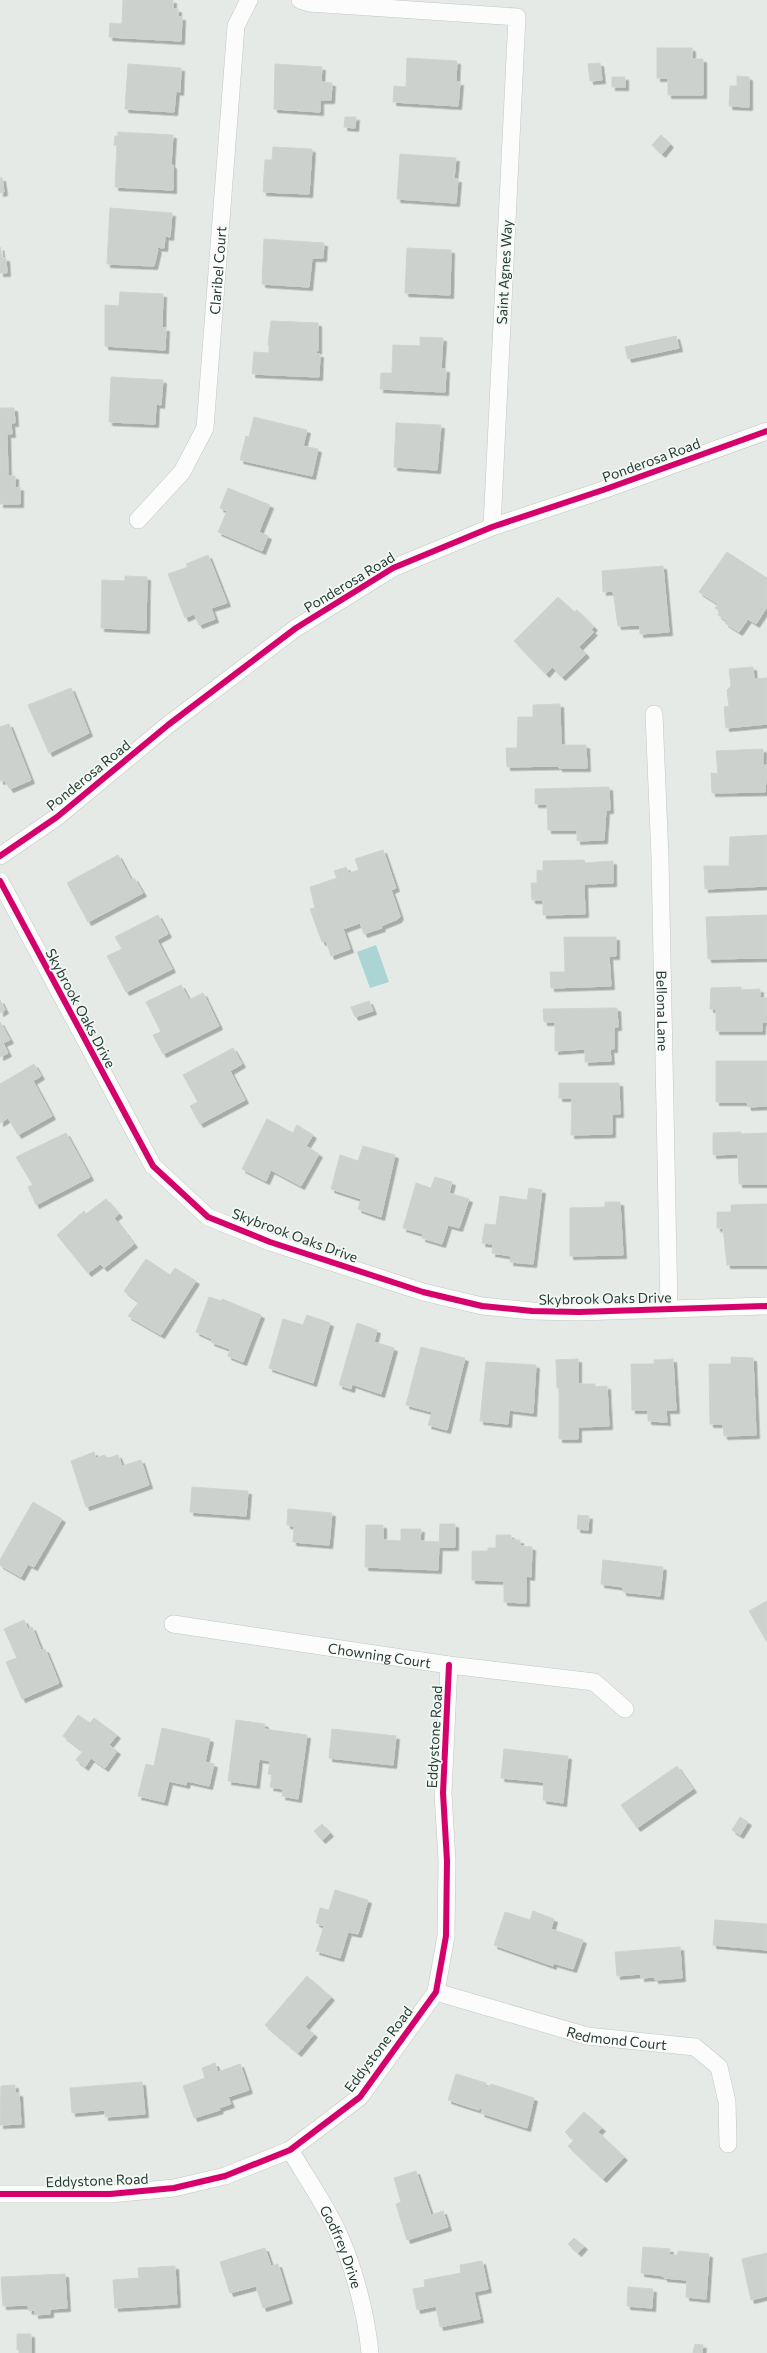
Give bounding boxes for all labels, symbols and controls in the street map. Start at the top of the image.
street label: Saint Agnes Way [493,219,515,325]
street label: Claribel Court [205,225,229,315]
street label: Ponderosa Road [600,434,702,486]
street label: Ponderosa Road [300,548,398,616]
street label: Ponderosa Road [43,736,133,814]
street label: Skybrook Oaks Drive [42,945,120,1071]
street label: Bellona Lane [654,970,672,1051]
street label: Skybrook Oaks Drive [230,1204,360,1266]
street label: Skybrook Oaks Drive [538,1288,672,1308]
street label: Chowning Court [327,1639,433,1671]
street label: Eddystone Road [423,1685,445,1789]
street label: Eddystone Road [340,2003,416,2095]
street label: Redmond Court [565,2022,668,2053]
street label: Eddystone Road [45,2170,149,2190]
street label: Godfrey Drive [317,2202,366,2290]

